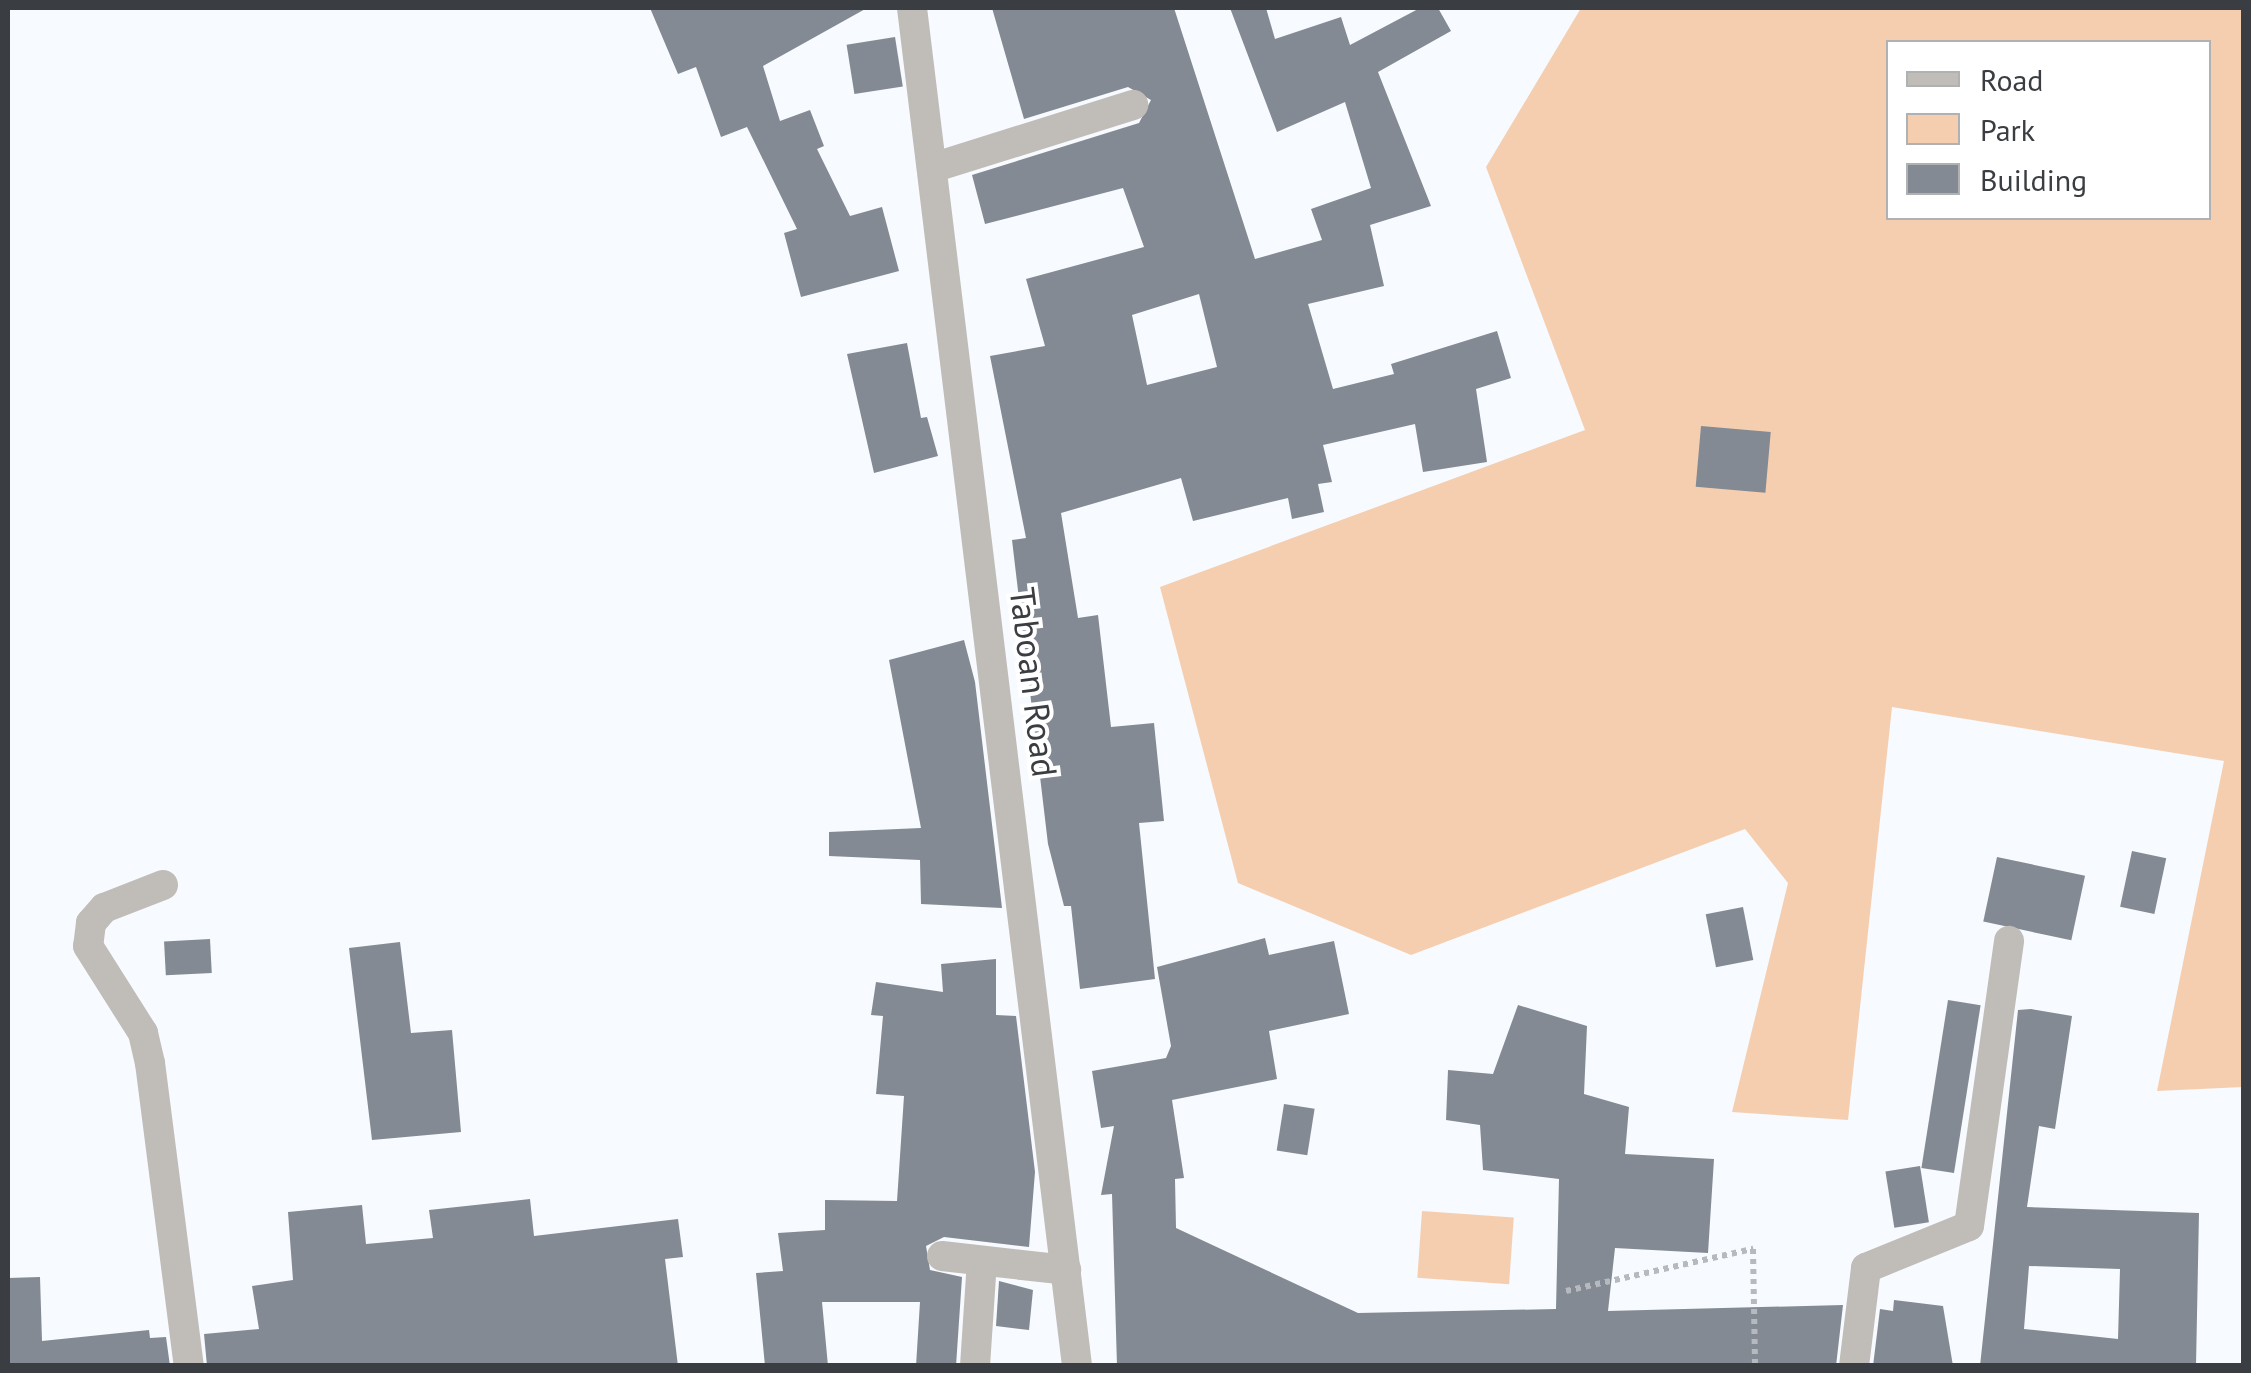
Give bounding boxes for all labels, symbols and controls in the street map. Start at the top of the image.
legend [1886,40,2211,220]
text: Road [1980,60,2044,99]
text: Park [1980,110,2035,149]
text: Building [1980,160,2087,199]
street label: Taboan Road [1002,585,1066,779]

